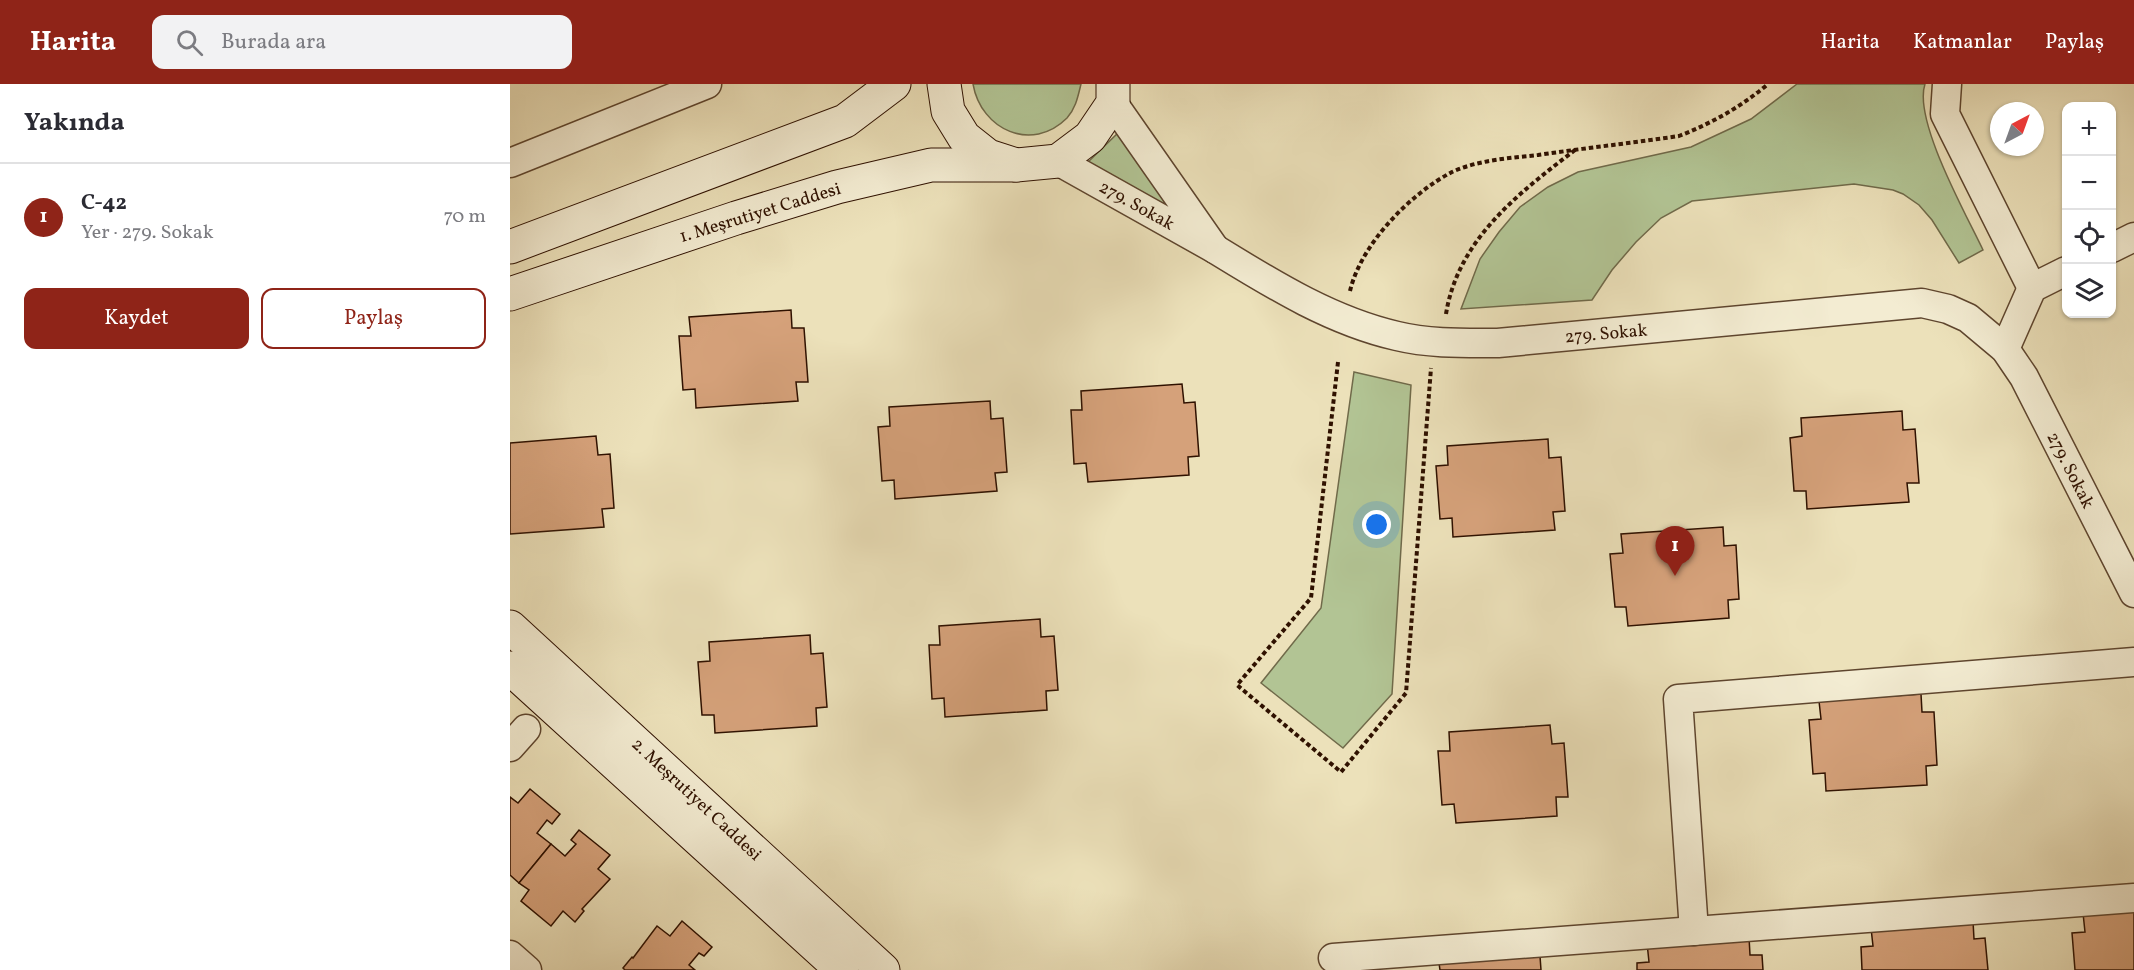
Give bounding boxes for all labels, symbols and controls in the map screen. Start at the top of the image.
search box [152,15,572,69]
text: Harita [30,23,116,62]
icon: search [173,26,206,59]
text: Burada ara [221,27,326,58]
text: Harita [1821,28,1880,57]
text: Katmanlar [1913,28,2012,57]
text: Paylaş [2045,28,2104,57]
north arrow [1990,102,2044,156]
map controls [2062,102,2116,318]
button: + [2062,102,2116,156]
text: Yakında [24,105,125,141]
button: − [2062,156,2116,210]
street label: 279. Sokak [1094,175,1179,237]
street label: 1. Meşrutiyet Caddesi [677,177,844,250]
text: C-42 [81,188,127,219]
text: 1 [39,203,48,231]
text: 70 m [443,203,486,231]
button: locate [2062,210,2116,264]
text: Yer · 279. Sokak [81,219,214,247]
button: layers [2062,264,2116,318]
button: Kaydet [24,288,249,349]
button: Paylaş [261,288,486,349]
street label: 279. Sokak [1564,318,1649,351]
street label: 279. Sokak [2040,428,2100,513]
your location [1362,510,1391,539]
pin: 1 [1656,526,1694,576]
street label: 2. Meşrutiyet Caddesi [625,733,767,867]

